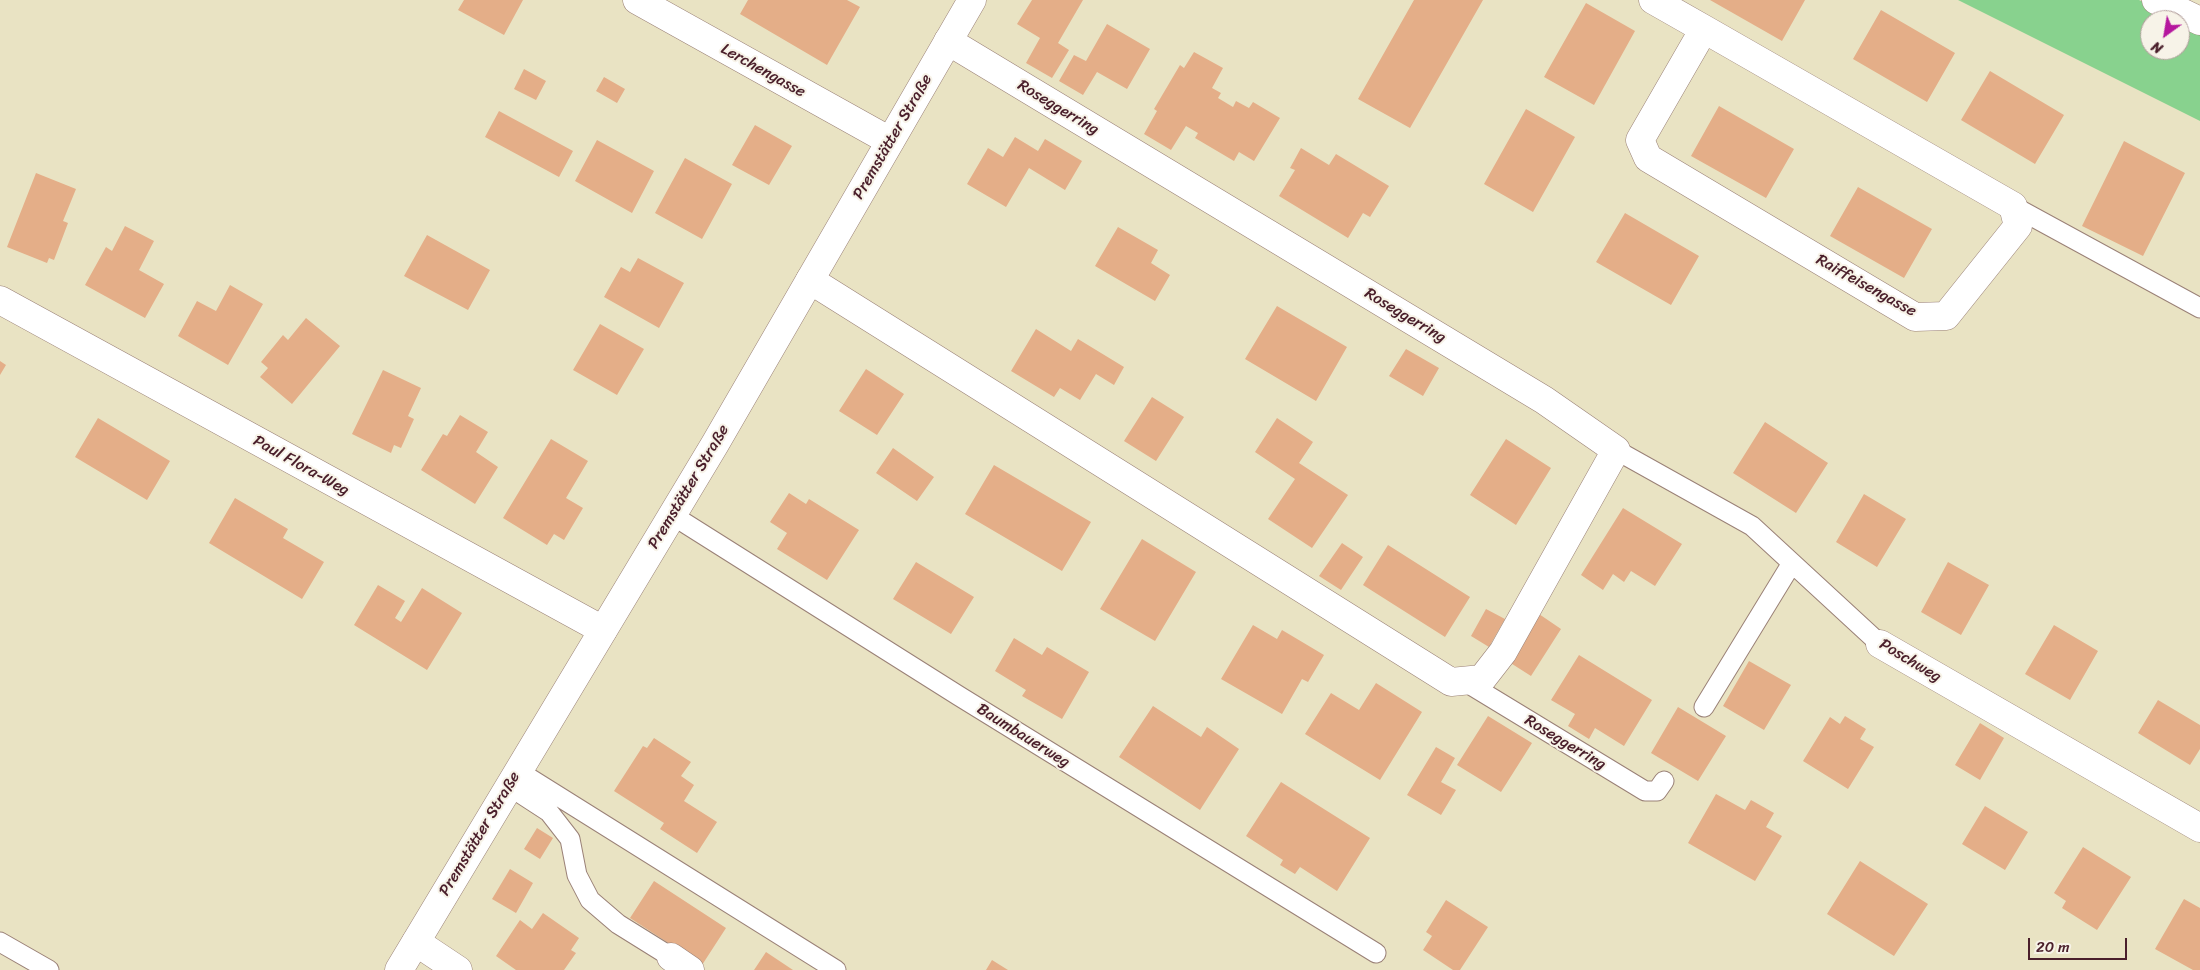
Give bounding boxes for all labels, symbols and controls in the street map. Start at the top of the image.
north arrow [2140,10,2190,60]
text: N [2147,34,2168,60]
street label: Lerchengasse [717,40,809,102]
street label: Premstätter Straße [849,71,937,203]
street label: Roseggerring [1014,76,1102,140]
street label: Raiffeisengasse [1812,251,1920,321]
street label: Roseggerring [1361,284,1449,348]
street label: Premstätter Straße [644,421,734,553]
street label: Paul Flora-Weg [250,432,352,500]
street label: Poschweg [1876,635,1944,687]
street label: Baumbauerweg [973,700,1073,772]
street label: Roseggerring [1521,711,1609,775]
street label: Premstätter Straße [435,768,525,900]
scale bar [2030,928,2129,960]
text: 20 m [2036,934,2070,960]

